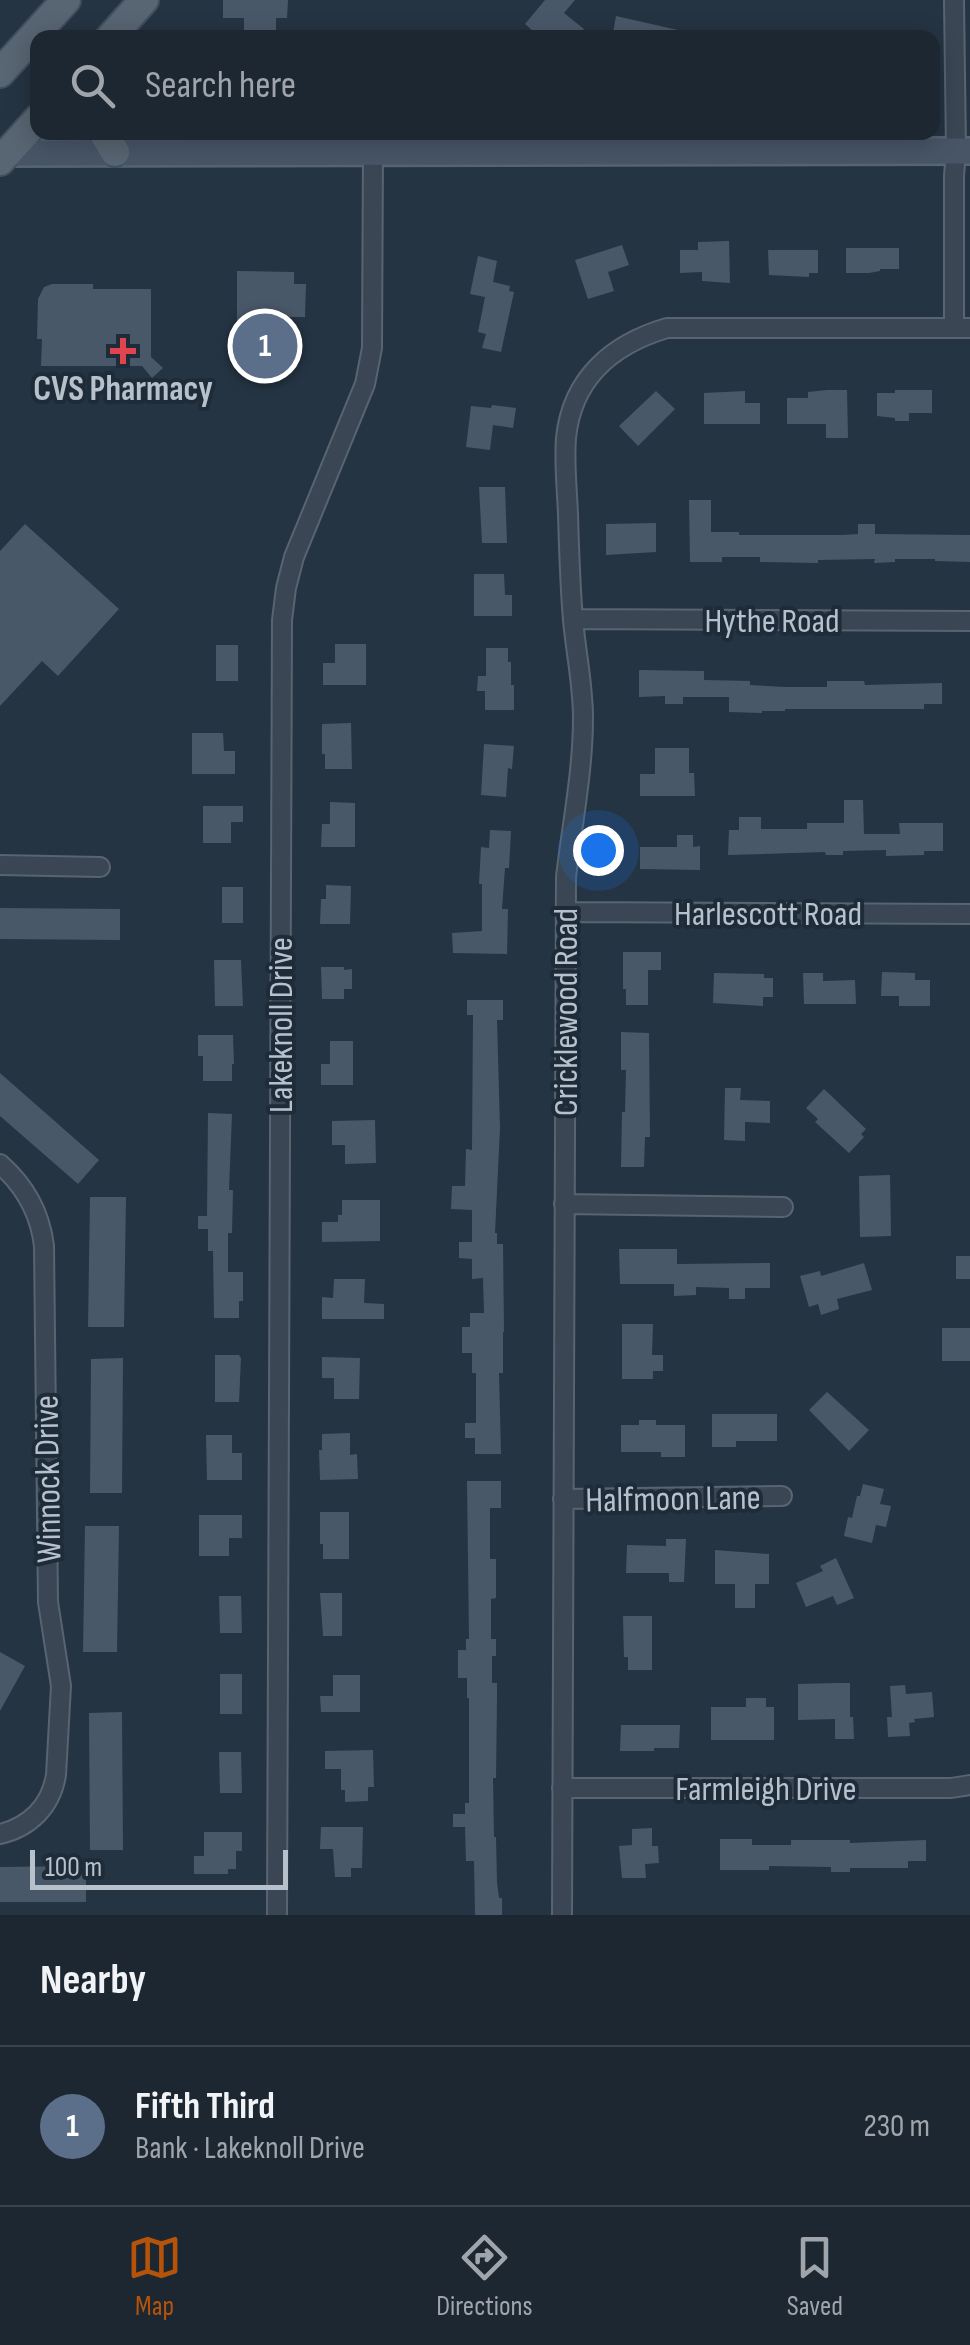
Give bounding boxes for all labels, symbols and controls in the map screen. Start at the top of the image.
search box [30,30,940,140]
icon: search [65,58,120,113]
text: Search here [145,63,296,108]
pin: 1 [232,308,298,384]
marker: CVS Pharmacy [112,340,134,362]
place label: CVS Pharmacy [33,368,213,411]
street label: Hythe Road [704,600,840,643]
your location [573,825,624,876]
street label: Harlescott Road [674,893,862,936]
street label: Cricklewood Road [545,908,588,1116]
street label: Lakeknoll Drive [260,937,303,1113]
street label: Winnock Drive [26,1395,71,1563]
street label: Halfmoon Lane [585,1476,761,1523]
street label: Farmleigh Drive [675,1768,857,1811]
scale bar [30,1845,288,1890]
text: 100 m [45,1851,102,1884]
text: Nearby [40,1955,146,2006]
text: Fifth Third [135,2084,275,2129]
text: 1 [66,2107,79,2146]
text: 230 m [863,2107,930,2146]
text: Bank · Lakeknoll Drive [135,2129,365,2168]
tab: Map [127,2230,182,2323]
tab: Directions [436,2230,533,2323]
tab: Saved [787,2230,843,2323]

